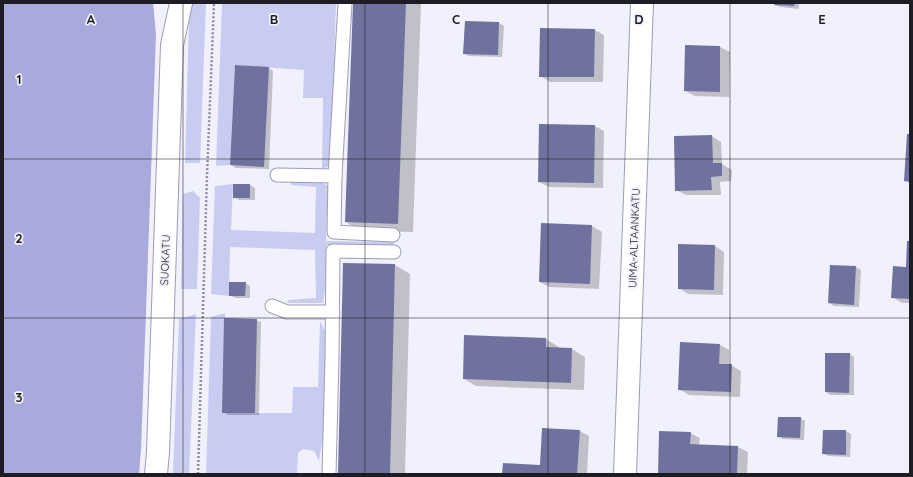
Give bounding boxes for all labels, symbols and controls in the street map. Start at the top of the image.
text: A [87,11,96,27]
text: B [270,11,278,27]
text: C [452,11,460,27]
text: D [634,11,644,27]
text: E [818,11,826,27]
text: 1 [16,71,22,87]
street label: UIMA-ALTAANKATU [625,188,643,288]
text: 2 [15,230,23,246]
street label: SUOKATU [157,234,173,286]
text: 3 [16,389,23,405]

